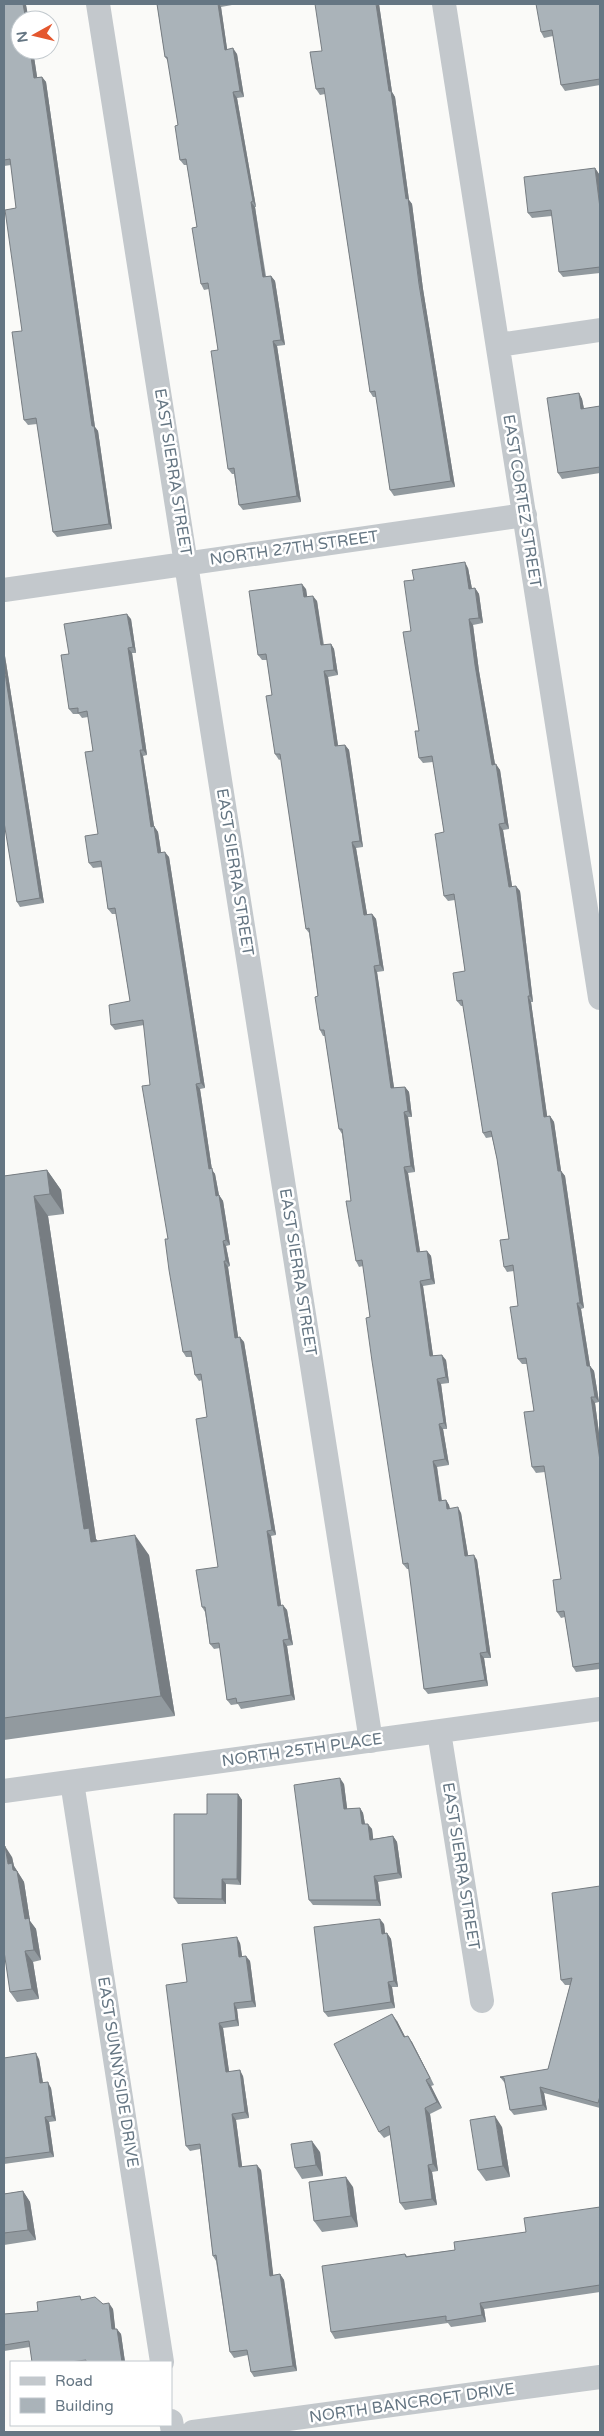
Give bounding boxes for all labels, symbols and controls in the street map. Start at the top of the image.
north arrow [10,10,60,60]
text: N [13,30,32,43]
street label: EAST SIERRA STREET [150,387,196,557]
street label: EAST CORTEZ STREET [498,413,546,589]
street label: NORTH 27TH STREET [209,526,380,570]
street label: EAST SIERRA STREET [212,787,258,957]
street label: EAST SIERRA STREET [275,1187,321,1357]
street label: NORTH 25TH PLACE [220,1729,384,1771]
street label: EAST SIERRA STREET [438,1781,484,1951]
street label: EAST SUNNYSIDE DRIVE [93,1975,143,2169]
legend [10,2361,172,2426]
text: Road [55,2372,93,2390]
street label: NORTH BANCROFT DRIVE [308,2379,516,2427]
text: Building [55,2397,114,2415]

